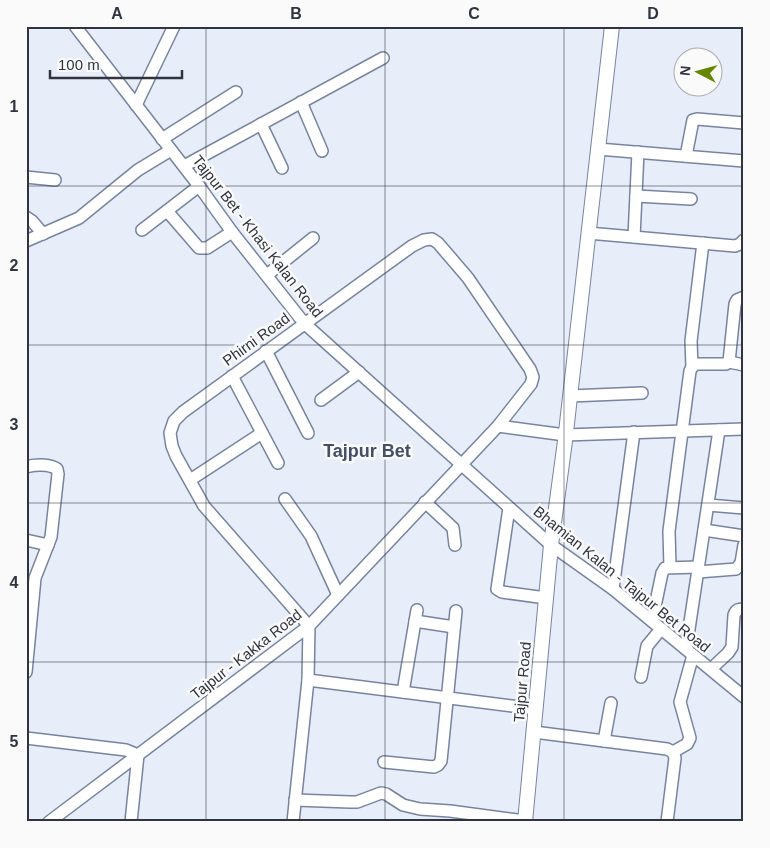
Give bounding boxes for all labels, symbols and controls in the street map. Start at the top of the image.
text: A [111,5,123,22]
text: B [290,5,302,22]
text: C [468,5,480,22]
text: D [647,5,659,22]
scale bar [50,48,182,80]
north arrow [672,48,722,98]
text: 100 m [58,56,100,73]
text: N [677,65,694,77]
text: 1 [10,98,19,115]
street label: Tajpur Bet - Khasi Kalan Road [189,152,327,320]
text: 2 [10,257,19,274]
street label: Phirni Road [219,309,293,369]
text: 3 [10,416,19,433]
district label: Tajpur Bet [323,441,411,461]
street label: Bhamian Kalan - Tajpur Bet Road [530,502,714,656]
text: 4 [10,574,19,591]
street label: Tajpur - Kakka Road [187,605,305,703]
street label: Tajpur Road [510,641,534,723]
text: 5 [10,733,19,750]

